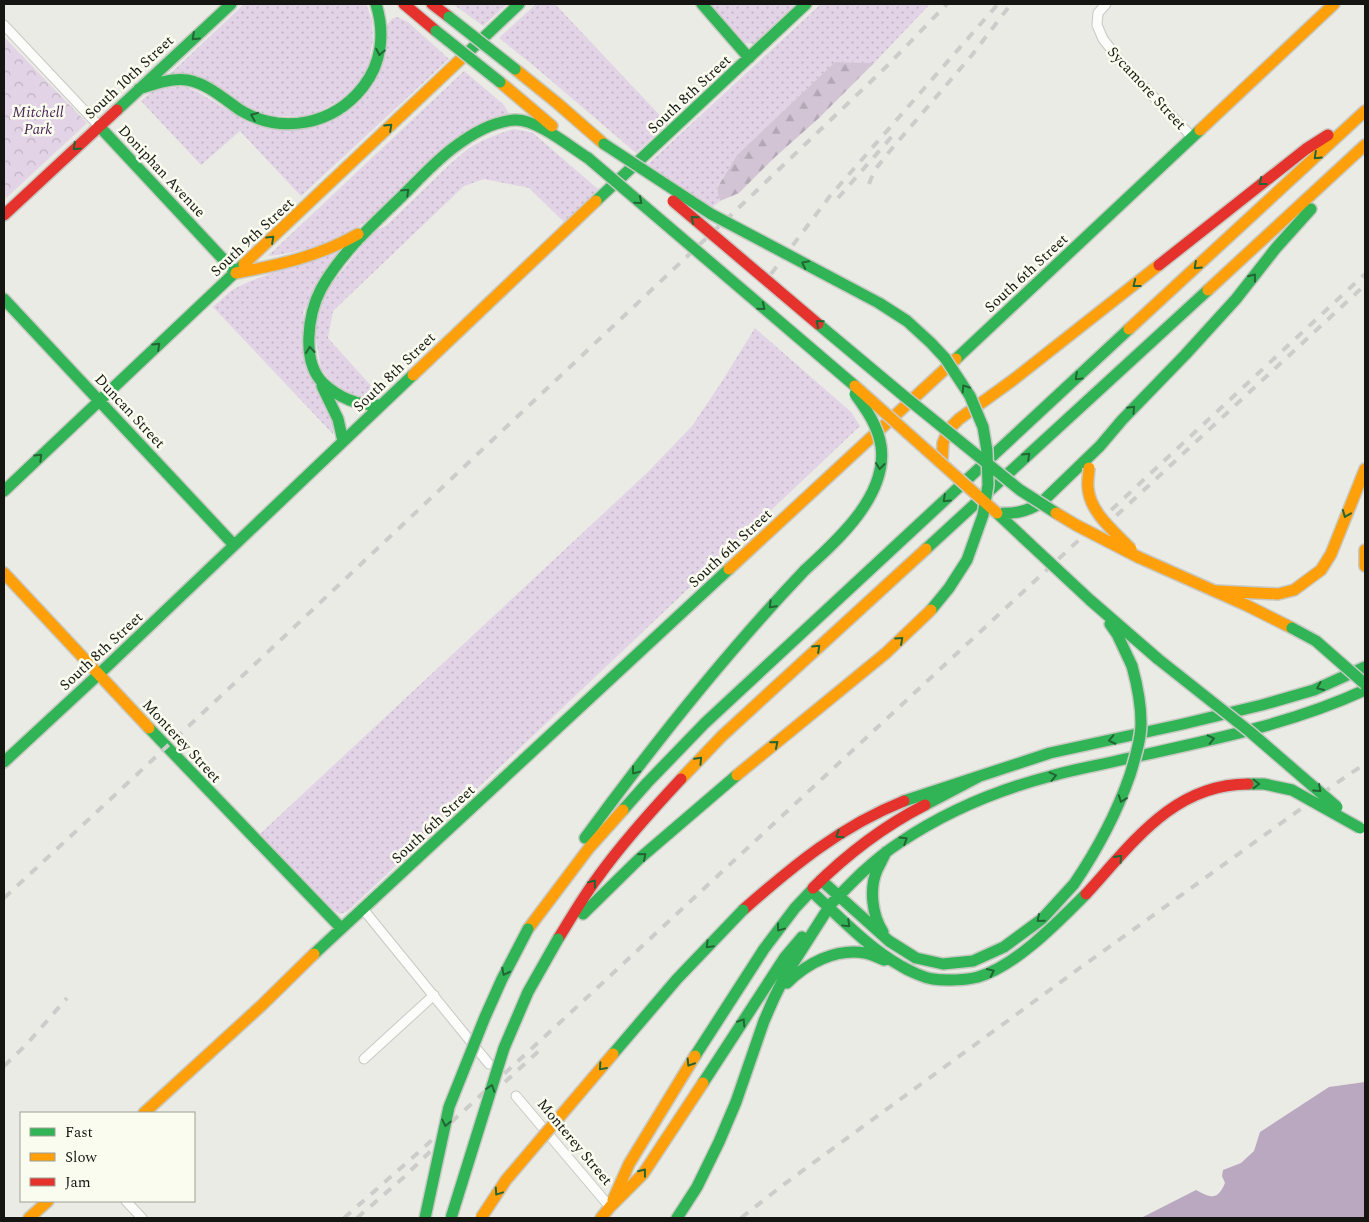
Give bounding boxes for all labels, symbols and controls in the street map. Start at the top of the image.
street label: South 10th Street [80,30,179,125]
one-way arrow [192,31,201,40]
street label: Sycamore Street [1102,41,1192,135]
one-way arrow [375,47,385,56]
street label: South 8th Street [642,49,736,139]
park label: Mitchell Park [12,101,64,141]
one-way arrow [250,112,259,123]
street label: Doniphan Avenue [112,120,211,223]
one-way arrow [383,124,392,133]
one-way arrow [72,141,81,150]
one-way arrow [1313,150,1322,159]
one-way arrow [1259,177,1268,186]
one-way arrow [400,189,409,198]
street label: South 9th Street [205,192,299,282]
one-way arrow [633,196,642,205]
one-way arrow [691,216,700,224]
street label: South 6th Street [979,228,1073,318]
one-way arrow [265,236,274,245]
one-way arrow [801,260,810,270]
one-way arrow [1194,260,1203,269]
one-way arrow [1248,274,1256,283]
one-way arrow [1132,278,1142,287]
one-way arrow [757,301,766,310]
one-way arrow [815,320,824,329]
street label: South 8th Street [348,327,441,418]
one-way arrow [152,343,161,352]
one-way arrow [305,345,316,353]
street label: Duncan Street [89,369,170,454]
one-way arrow [1075,371,1084,380]
one-way arrow [962,384,971,393]
one-way arrow [1126,406,1135,415]
one-way arrow [1022,453,1031,462]
one-way arrow [33,454,42,463]
one-way arrow [875,462,886,470]
one-way arrow [943,493,952,502]
street label: South 6th Street [683,503,777,593]
one-way arrow [1342,510,1352,518]
one-way arrow [769,600,778,609]
street label: South 8th Street [54,606,148,696]
one-way arrow [894,637,903,646]
one-way arrow [812,645,821,654]
one-way arrow [1316,680,1325,691]
street label: Monterey Street [137,694,227,788]
one-way arrow [1108,734,1117,745]
one-way arrow [1206,734,1215,745]
one-way arrow [769,741,778,749]
one-way arrow [693,757,702,766]
one-way arrow [632,765,641,775]
one-way arrow [1048,771,1057,782]
street label: South 6th Street [386,779,480,869]
one-way arrow [1252,779,1260,789]
one-way arrow [1312,783,1321,792]
one-way arrow [1118,794,1128,802]
one-way arrow [835,828,844,838]
one-way arrow [899,836,908,846]
one-way arrow [637,853,646,862]
one-way arrow [1113,854,1122,863]
one-way arrow [588,880,596,889]
one-way arrow [1037,913,1046,922]
one-way arrow [841,918,850,927]
one-way arrow [777,922,785,931]
one-way arrow [706,939,715,948]
one-way arrow [501,967,511,976]
one-way arrow [986,967,995,978]
one-way arrow [736,1018,745,1027]
one-way arrow [687,1058,697,1067]
one-way arrow [598,1061,607,1070]
one-way arrow [486,1085,496,1093]
street label: Monterey Street [531,1094,618,1191]
legend [20,1112,195,1202]
one-way arrow [441,1119,452,1128]
text: Fast [65,1121,93,1144]
text: Slow [65,1146,97,1169]
one-way arrow [638,1169,646,1178]
text: Jam [65,1171,91,1194]
one-way arrow [495,1187,505,1196]

